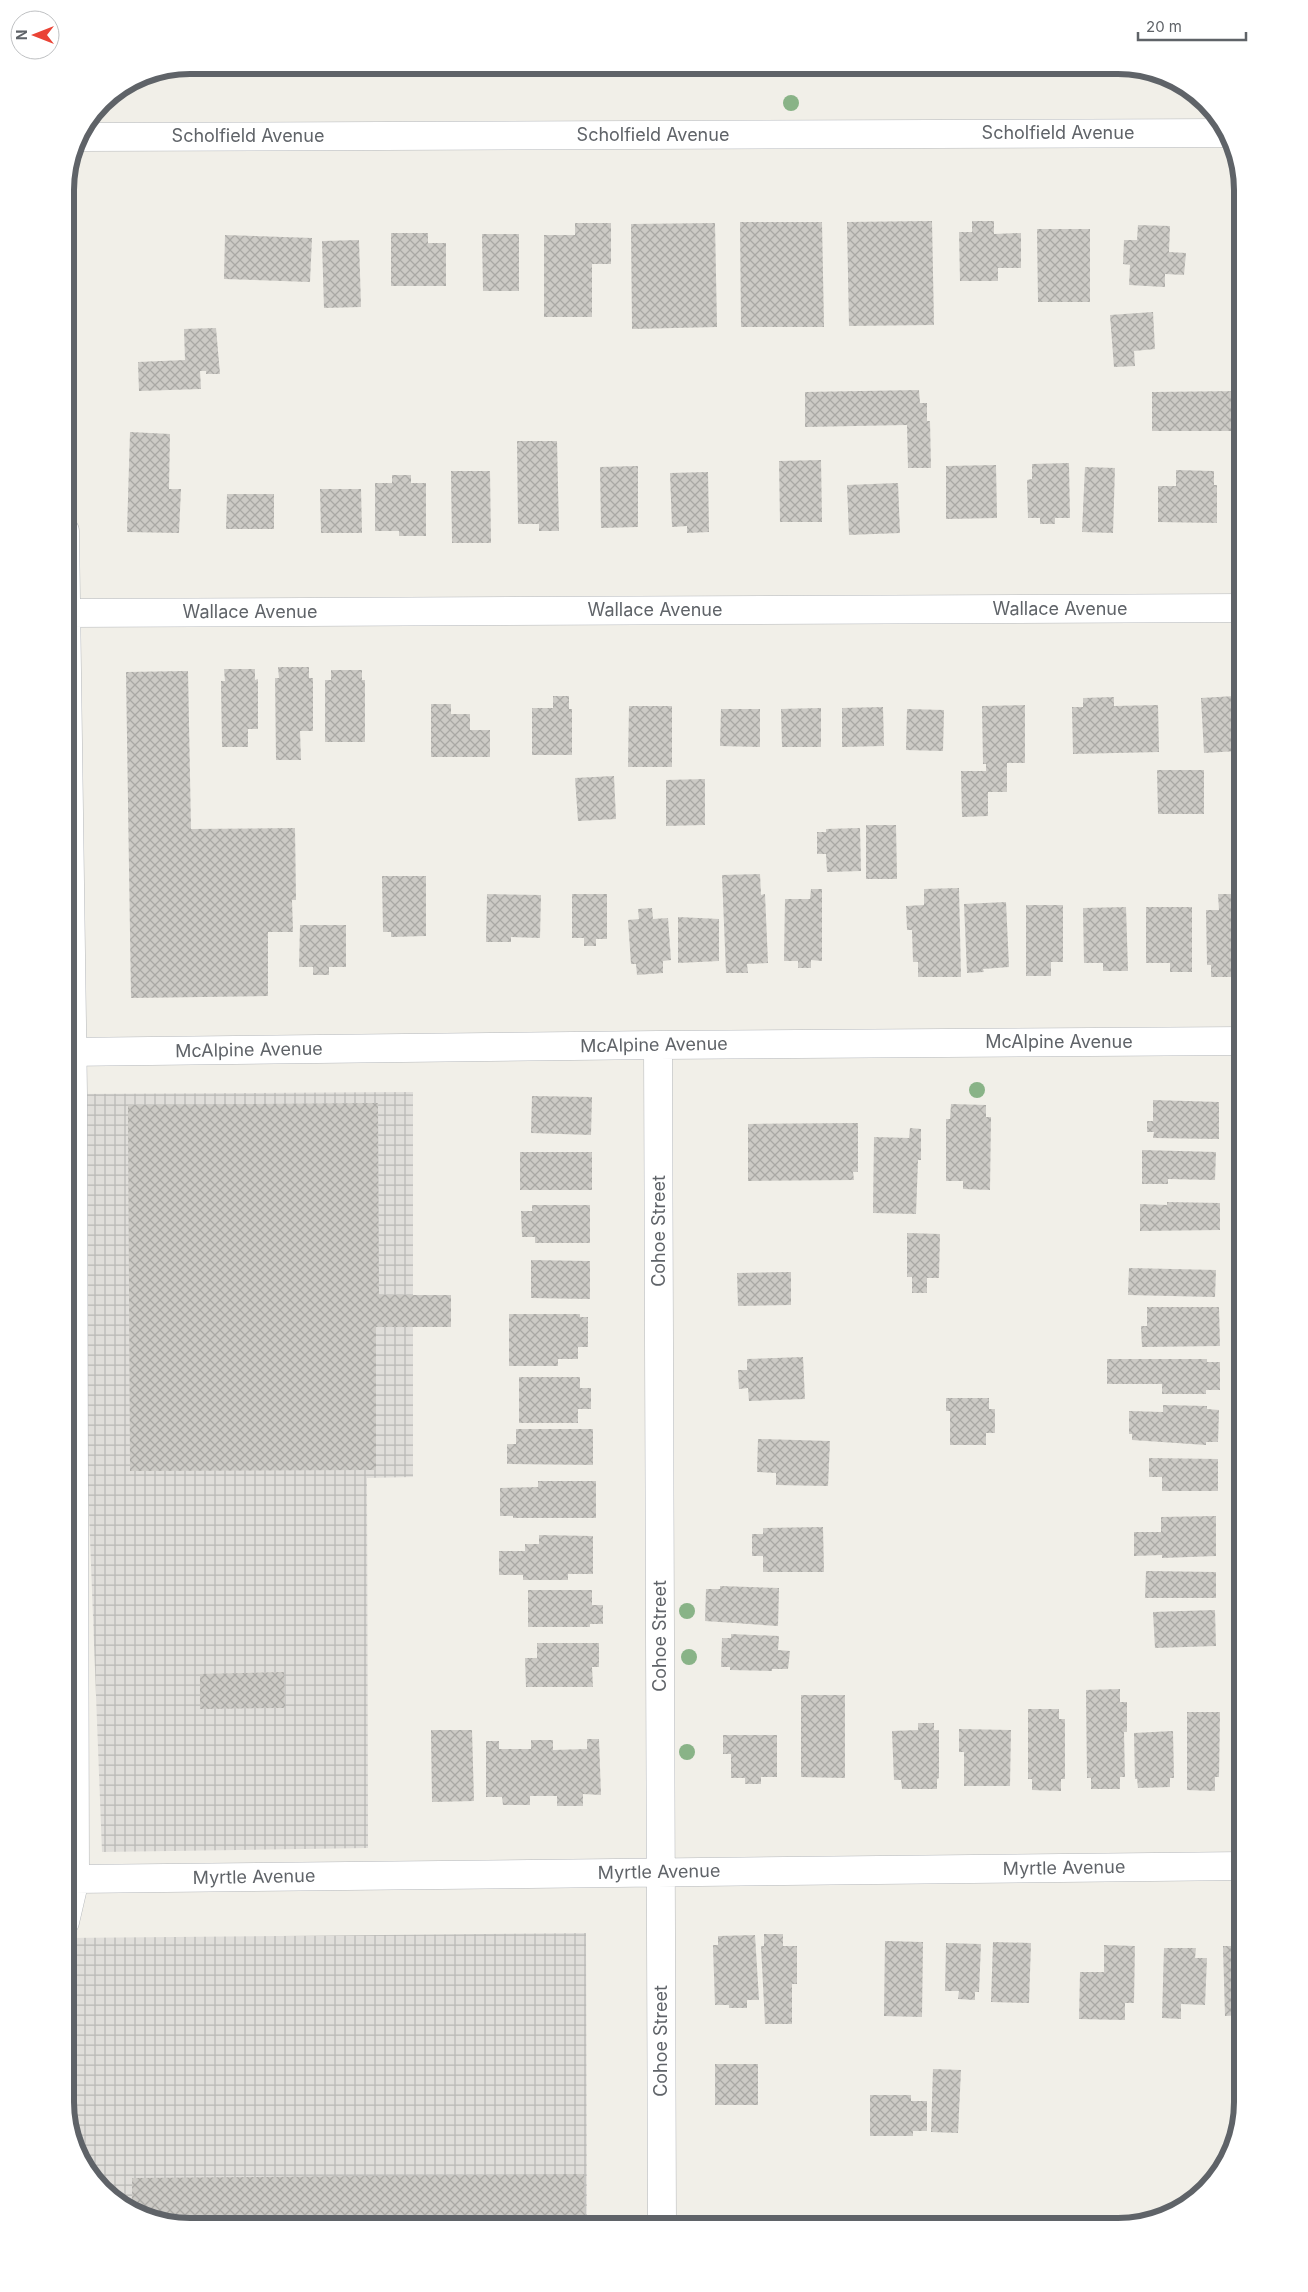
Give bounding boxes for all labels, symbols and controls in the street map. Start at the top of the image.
north arrow [10,10,60,60]
scale bar [1138,10,1246,42]
text: 20 m [1146,17,1182,36]
text: N [13,30,30,40]
street label: Scholfield Avenue [982,122,1134,143]
street label: Scholfield Avenue [577,124,729,145]
street label: Scholfield Avenue [172,125,324,146]
street label: Wallace Avenue [993,598,1127,619]
street label: Wallace Avenue [588,599,722,620]
street label: Wallace Avenue [183,601,317,622]
street label: McAlpine Avenue [985,1031,1133,1052]
street label: McAlpine Avenue [580,1033,728,1056]
street label: McAlpine Avenue [175,1038,323,1061]
street label: Cohoe Street [648,1175,669,1287]
street label: Cohoe Street [649,1580,670,1692]
street label: Myrtle Avenue [1003,1856,1125,1879]
street label: Myrtle Avenue [598,1860,720,1883]
street label: Myrtle Avenue [193,1865,315,1888]
street label: Cohoe Street [650,1985,671,2097]

